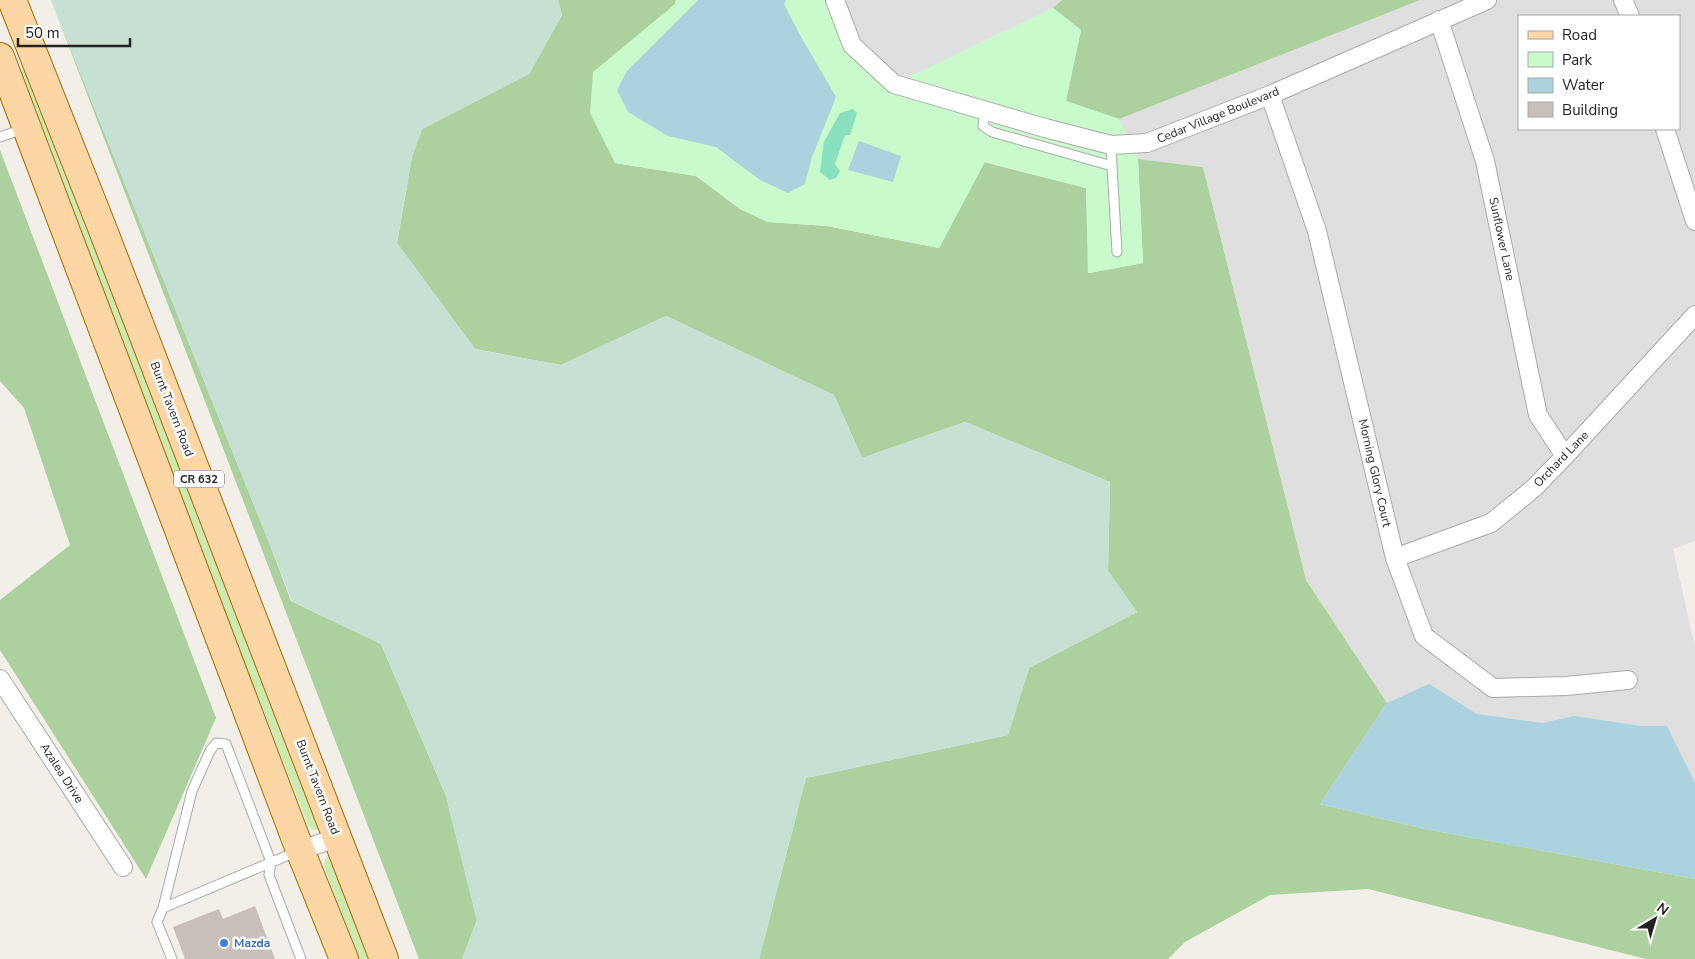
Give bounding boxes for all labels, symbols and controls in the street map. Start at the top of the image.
scale bar [18,15,130,47]
legend [1518,15,1680,130]
text: 50 m [25,23,60,43]
text: Road [1562,25,1597,45]
text: Park [1562,50,1592,70]
text: Water [1562,75,1605,95]
street label: Cedar Village Boulevard [1154,83,1282,147]
text: Building [1562,100,1618,120]
street label: Sunflower Lane [1485,196,1519,282]
street label: Burnt Tavern Road [147,359,197,459]
street label: Morning Glory Court [1355,417,1395,529]
street label: Orchard Lane [1530,427,1592,491]
road number: CR 632 [174,470,224,488]
street label: Burnt Tavern Road [293,737,343,837]
street label: Azalea Drive [37,740,87,806]
north arrow [1630,894,1680,944]
text: N [1653,898,1673,920]
place label: Mazda [234,935,270,951]
marker: Mazda [218,937,230,949]

